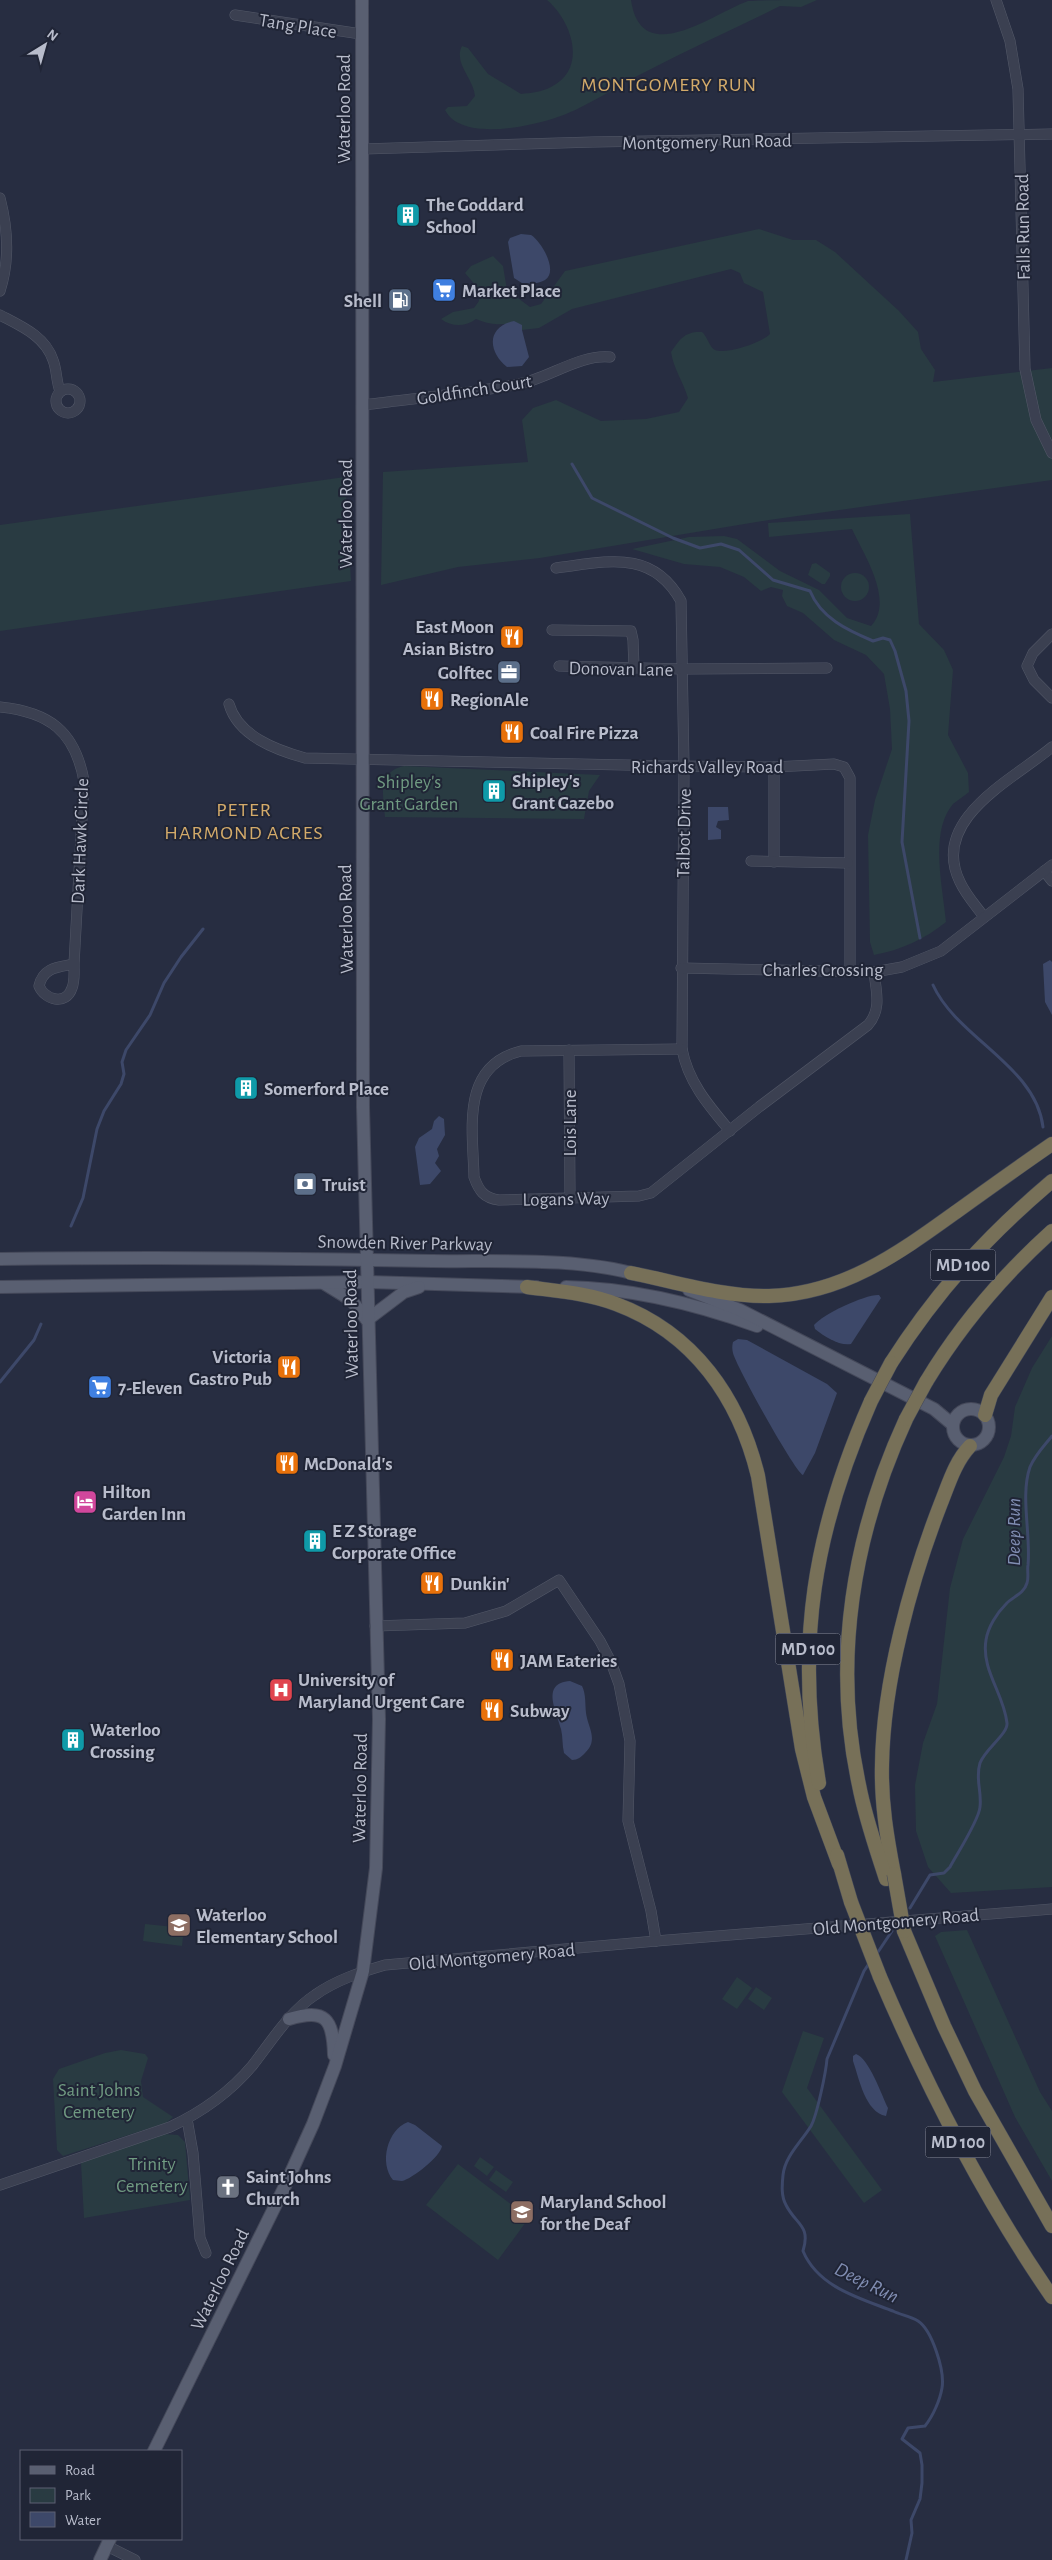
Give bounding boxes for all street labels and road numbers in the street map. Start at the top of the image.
street label: Tang Place [258,11,338,42]
street label: Waterloo Road [335,54,354,164]
street label: Montgomery Run Road [622,132,792,153]
street label: Falls Run Road [1013,173,1034,280]
street label: Goldfinch Court [415,372,533,409]
street label: Waterloo Road [337,459,356,569]
street label: Donovan Lane [569,659,673,680]
street label: Richards Valley Road [631,758,784,777]
street label: Dark Hawk Circle [69,778,92,904]
street label: Talbot Drive [674,788,695,878]
street label: Waterloo Road [336,864,357,974]
street label: Charles Crossing [763,961,884,980]
street label: Lois Lane [561,1090,580,1156]
street label: Logans Way [522,1189,610,1210]
street label: Snowden River Parkway [318,1232,492,1255]
road number: MD 100 [930,1250,996,1280]
street label: Waterloo Road [341,1269,362,1379]
road number: MD 100 [776,1634,840,1665]
street label: Waterloo Road [350,1733,371,1843]
street label: Old Montgomery Road [812,1906,980,1939]
street label: Old Montgomery Road [408,1941,576,1974]
road number: MD 100 [926,2126,990,2158]
street label: Waterloo Road [188,2226,253,2333]

